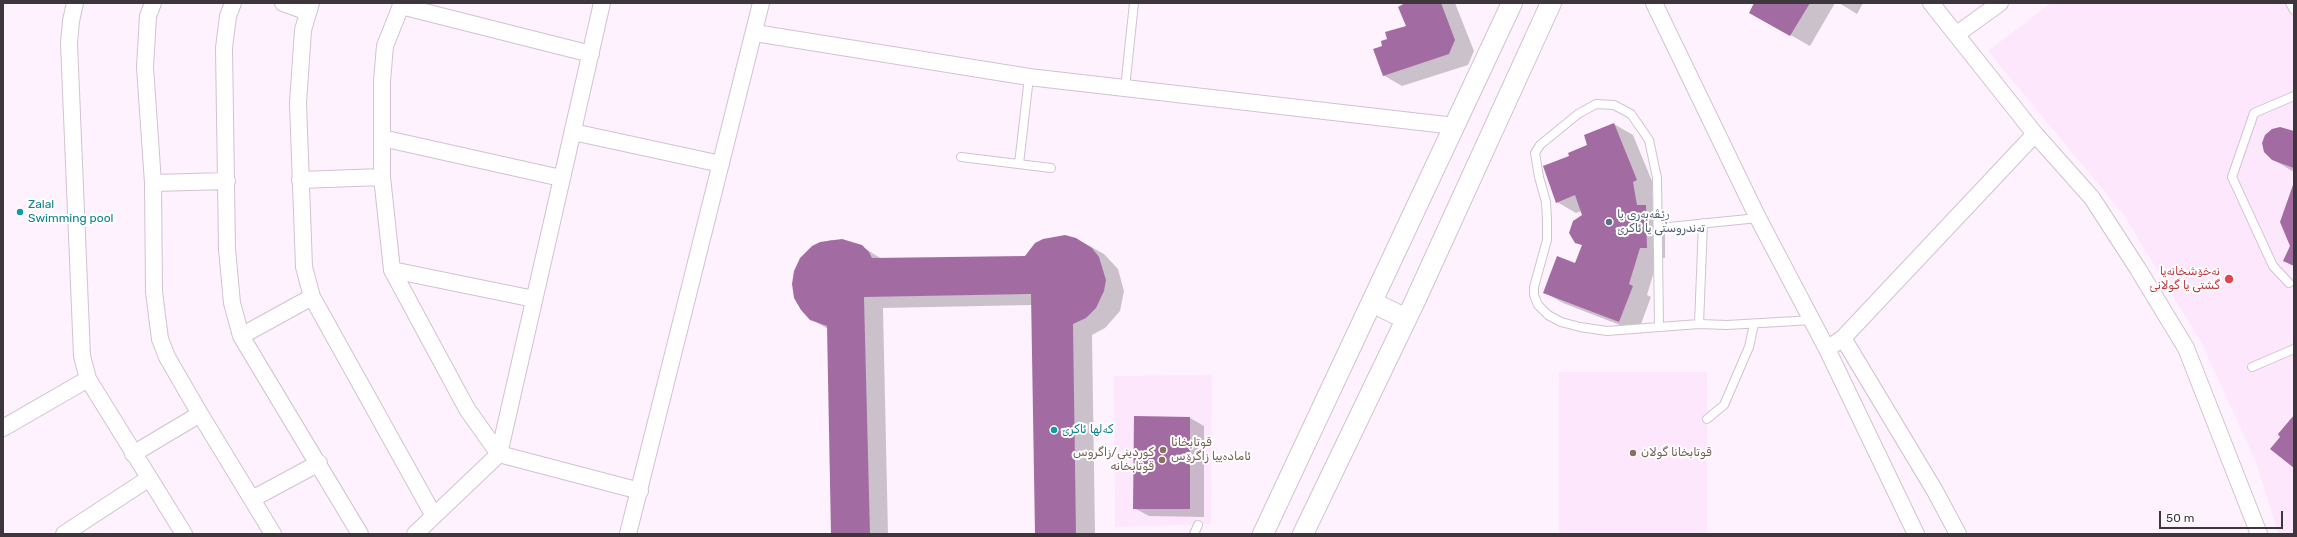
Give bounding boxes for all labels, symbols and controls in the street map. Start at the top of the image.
place label: Zalal Swimming pool [28,198,113,226]
marker: Zalal Swimming pool [15,207,25,217]
place label: ڕێڤەبەری یا تەندروستی یا ئاکرێ [1617,208,1705,236]
marker: ڕێڤەبەری یا تەندروستی یا ئاکرێ [1604,217,1614,227]
place label: نەخۆشخانەیا گشتی یا گولانێ [2149,265,2220,293]
marker: نەخۆشخانەیا گشتی یا گولانێ [2223,273,2235,285]
place label: کەلها ئاکرێ [1062,423,1113,437]
marker: کەلها ئاکرێ [1049,425,1059,435]
place label: قوتابخانا ئامادەییا زاگرۆس [1171,436,1251,464]
marker: قوتابخانا ئامادەییا زاگرۆس [1158,445,1168,455]
place label: كورديني/زاگروس قوتابخانه‌ [1073,446,1154,474]
place label: قوتابخانا گولان [1641,446,1712,460]
marker: قوتابخانا گولان [1628,448,1638,458]
marker: كورديني/زاگروس قوتابخانه‌ [1157,455,1167,465]
scale bar [2161,503,2285,529]
text: 50 m [2166,511,2194,525]

